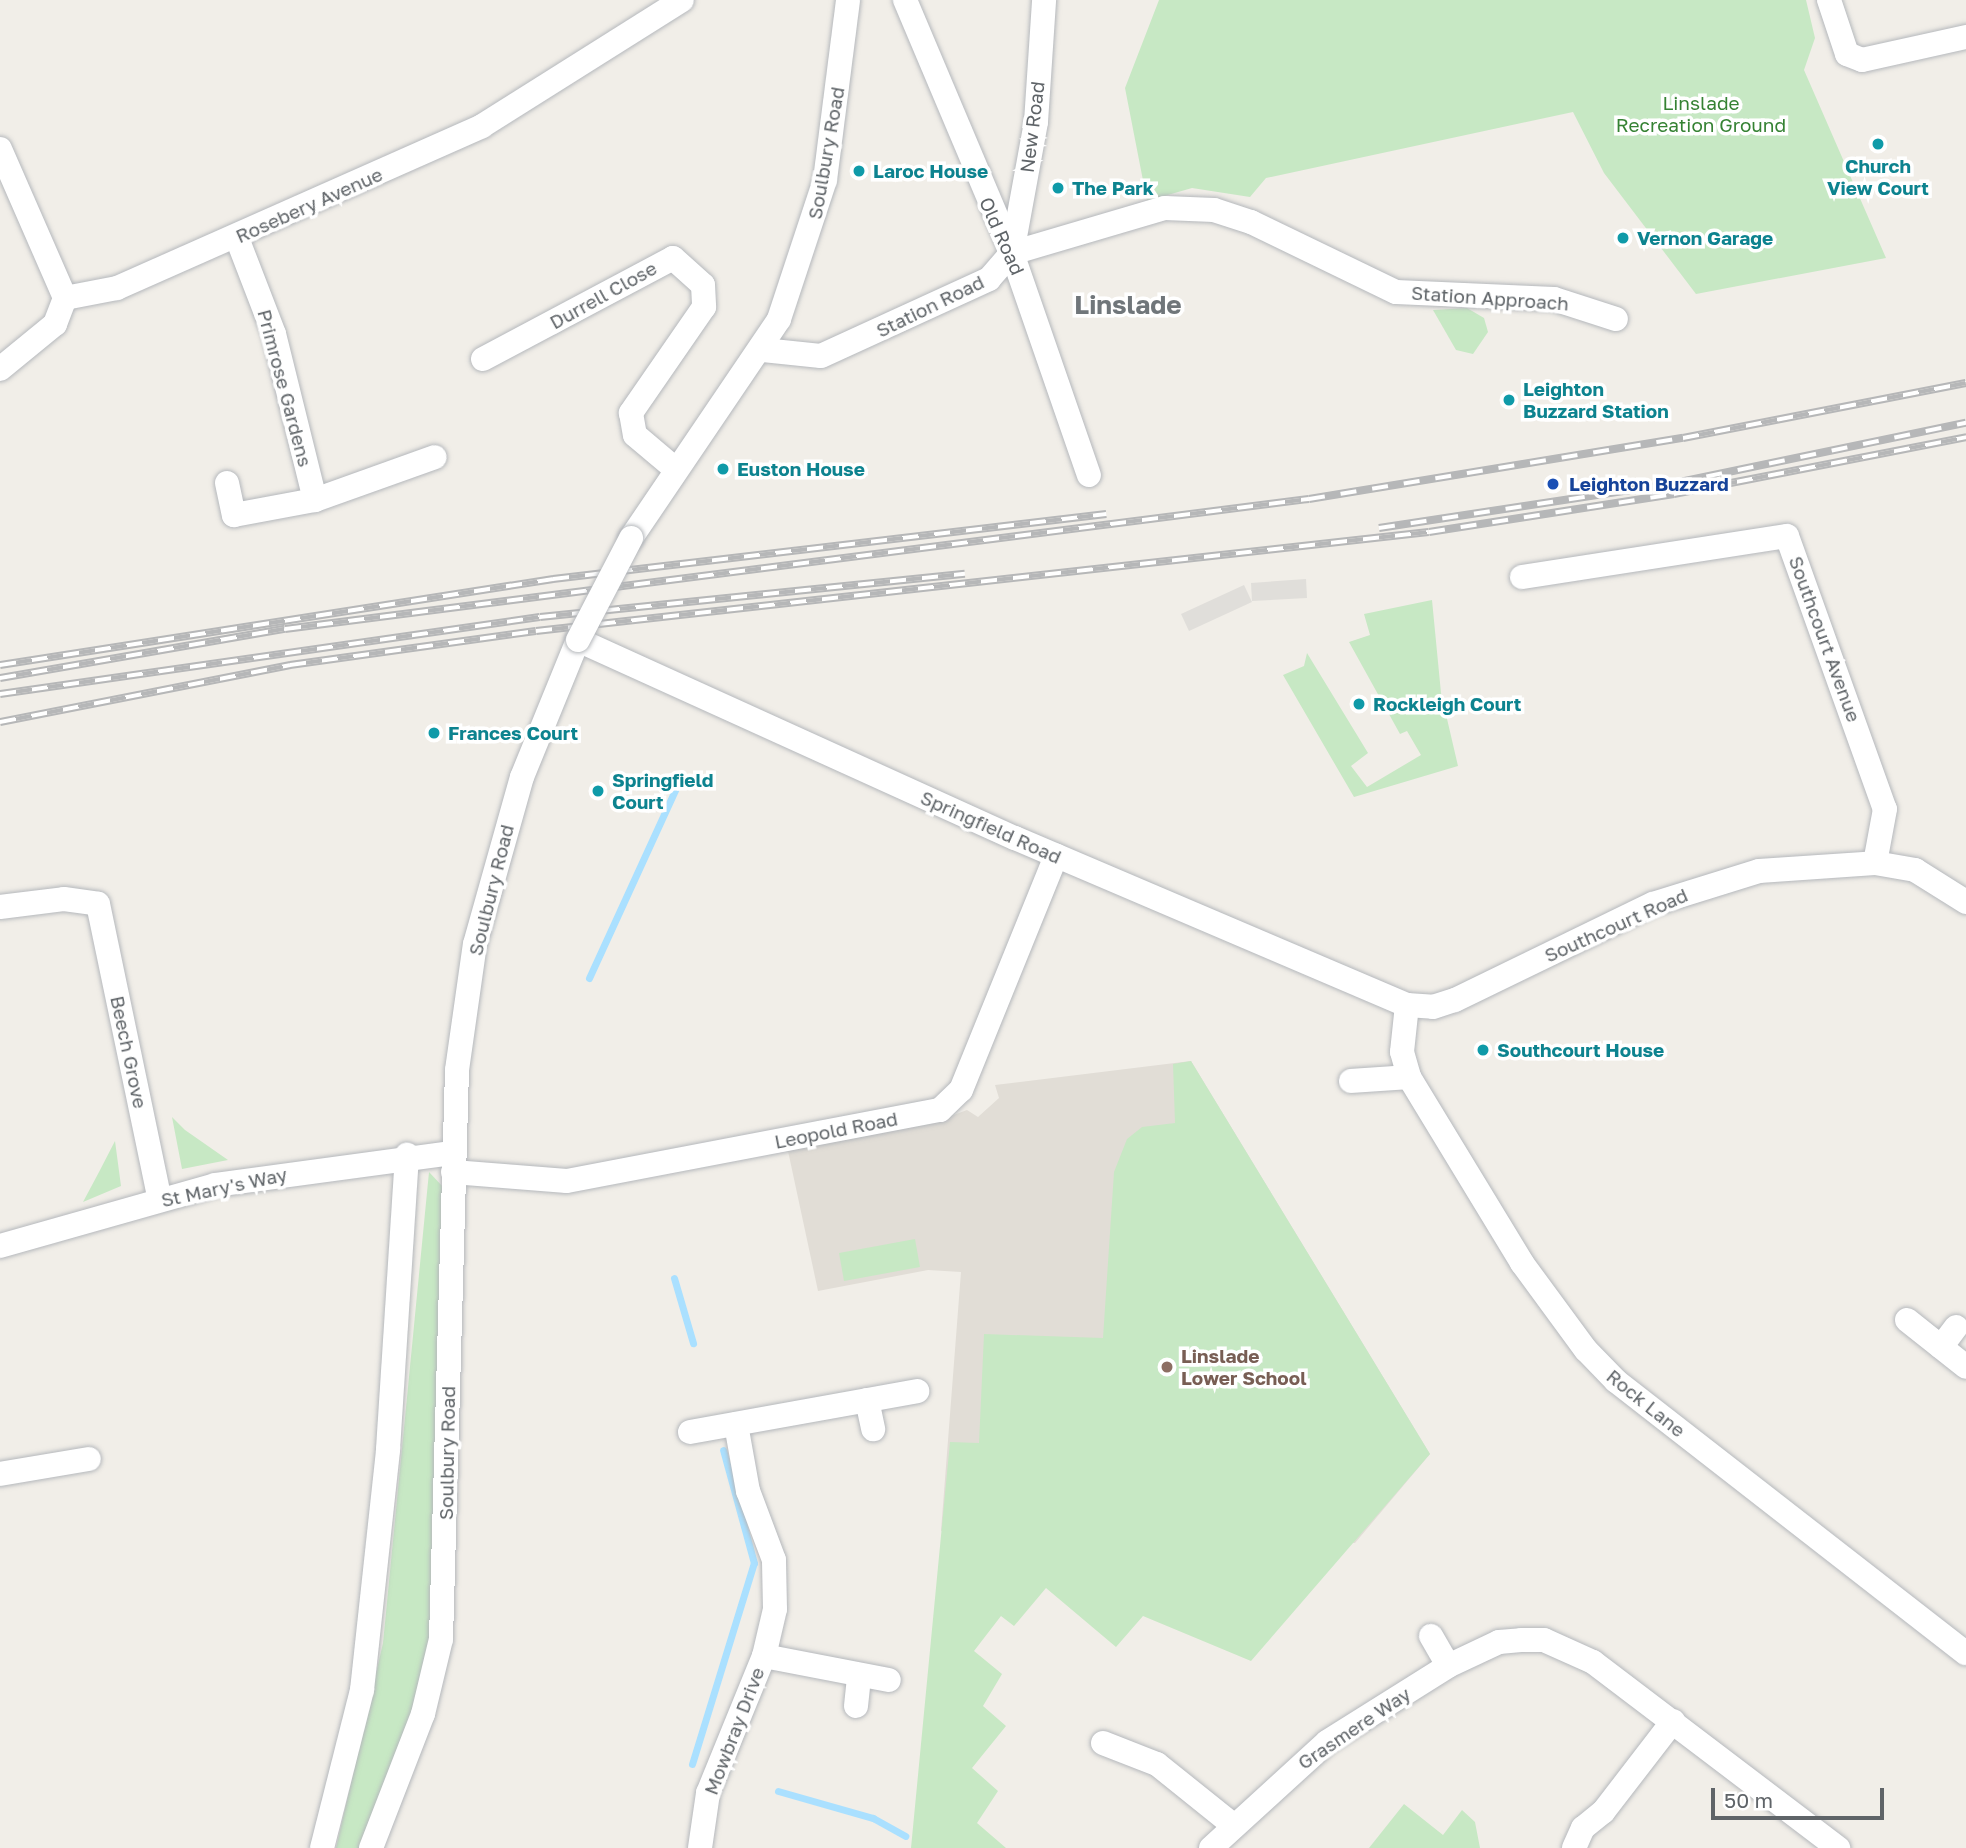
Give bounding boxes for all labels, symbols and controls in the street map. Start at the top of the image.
street label: New Road [1015,80,1049,174]
street label: Soulbury Road [803,85,849,221]
park label: Linslade Recreation Ground [1616,92,1786,136]
marker: Church View Court [1870,136,1886,152]
place label: Church View Court [1827,155,1929,199]
place label: Laroc House [873,160,988,182]
street label: Rosebery Avenue [232,162,386,248]
marker: Laroc House [851,163,867,179]
place label: The Park [1072,177,1154,199]
marker: The Park [1050,180,1066,196]
street label: Old Road [975,193,1029,279]
place label: Vernon Garage [1637,227,1773,249]
marker: Vernon Garage [1615,230,1631,246]
street label: Durrell Close [546,256,660,334]
street label: Station Road [872,270,988,342]
street label: Station Approach [1410,281,1570,315]
district label: Linslade [1074,289,1182,321]
street label: Primrose Gardens [253,307,317,469]
place label: Leighton Buzzard Station [1523,378,1669,422]
marker: Leighton Buzzard Station [1501,392,1517,408]
place label: Euston House [737,458,865,480]
marker: Euston House [715,461,731,477]
place label: Leighton Buzzard [1569,473,1729,495]
marker: Leighton Buzzard [1543,474,1563,494]
street label: Southcourt Avenue [1784,553,1866,725]
place label: Rockleigh Court [1373,693,1521,715]
marker: Rockleigh Court [1351,696,1367,712]
place label: Frances Court [448,722,578,744]
marker: Frances Court [426,725,442,741]
place label: Springfield Court [612,769,714,813]
marker: Springfield Court [590,783,606,799]
street label: Springfield Road [917,786,1065,868]
street label: Soulbury Road [464,822,518,958]
street label: Southcourt Road [1541,883,1691,967]
street label: Beech Grove [106,994,152,1110]
place label: Southcourt House [1497,1039,1664,1061]
marker: Southcourt House [1475,1042,1491,1058]
street label: Leopold Road [772,1107,900,1153]
street label: St Mary's Way [159,1163,289,1211]
place label: Linslade Lower School [1181,1345,1307,1389]
marker: Linslade Lower School [1159,1359,1175,1375]
street label: Rock Lane [1602,1364,1690,1442]
street label: Soulbury Road [434,1386,460,1520]
street label: Mowbray Drive [699,1664,769,1798]
street label: Grasmere Way [1293,1682,1415,1774]
scale bar [1714,1774,1887,1818]
text: 50 m [1724,1787,1773,1813]

